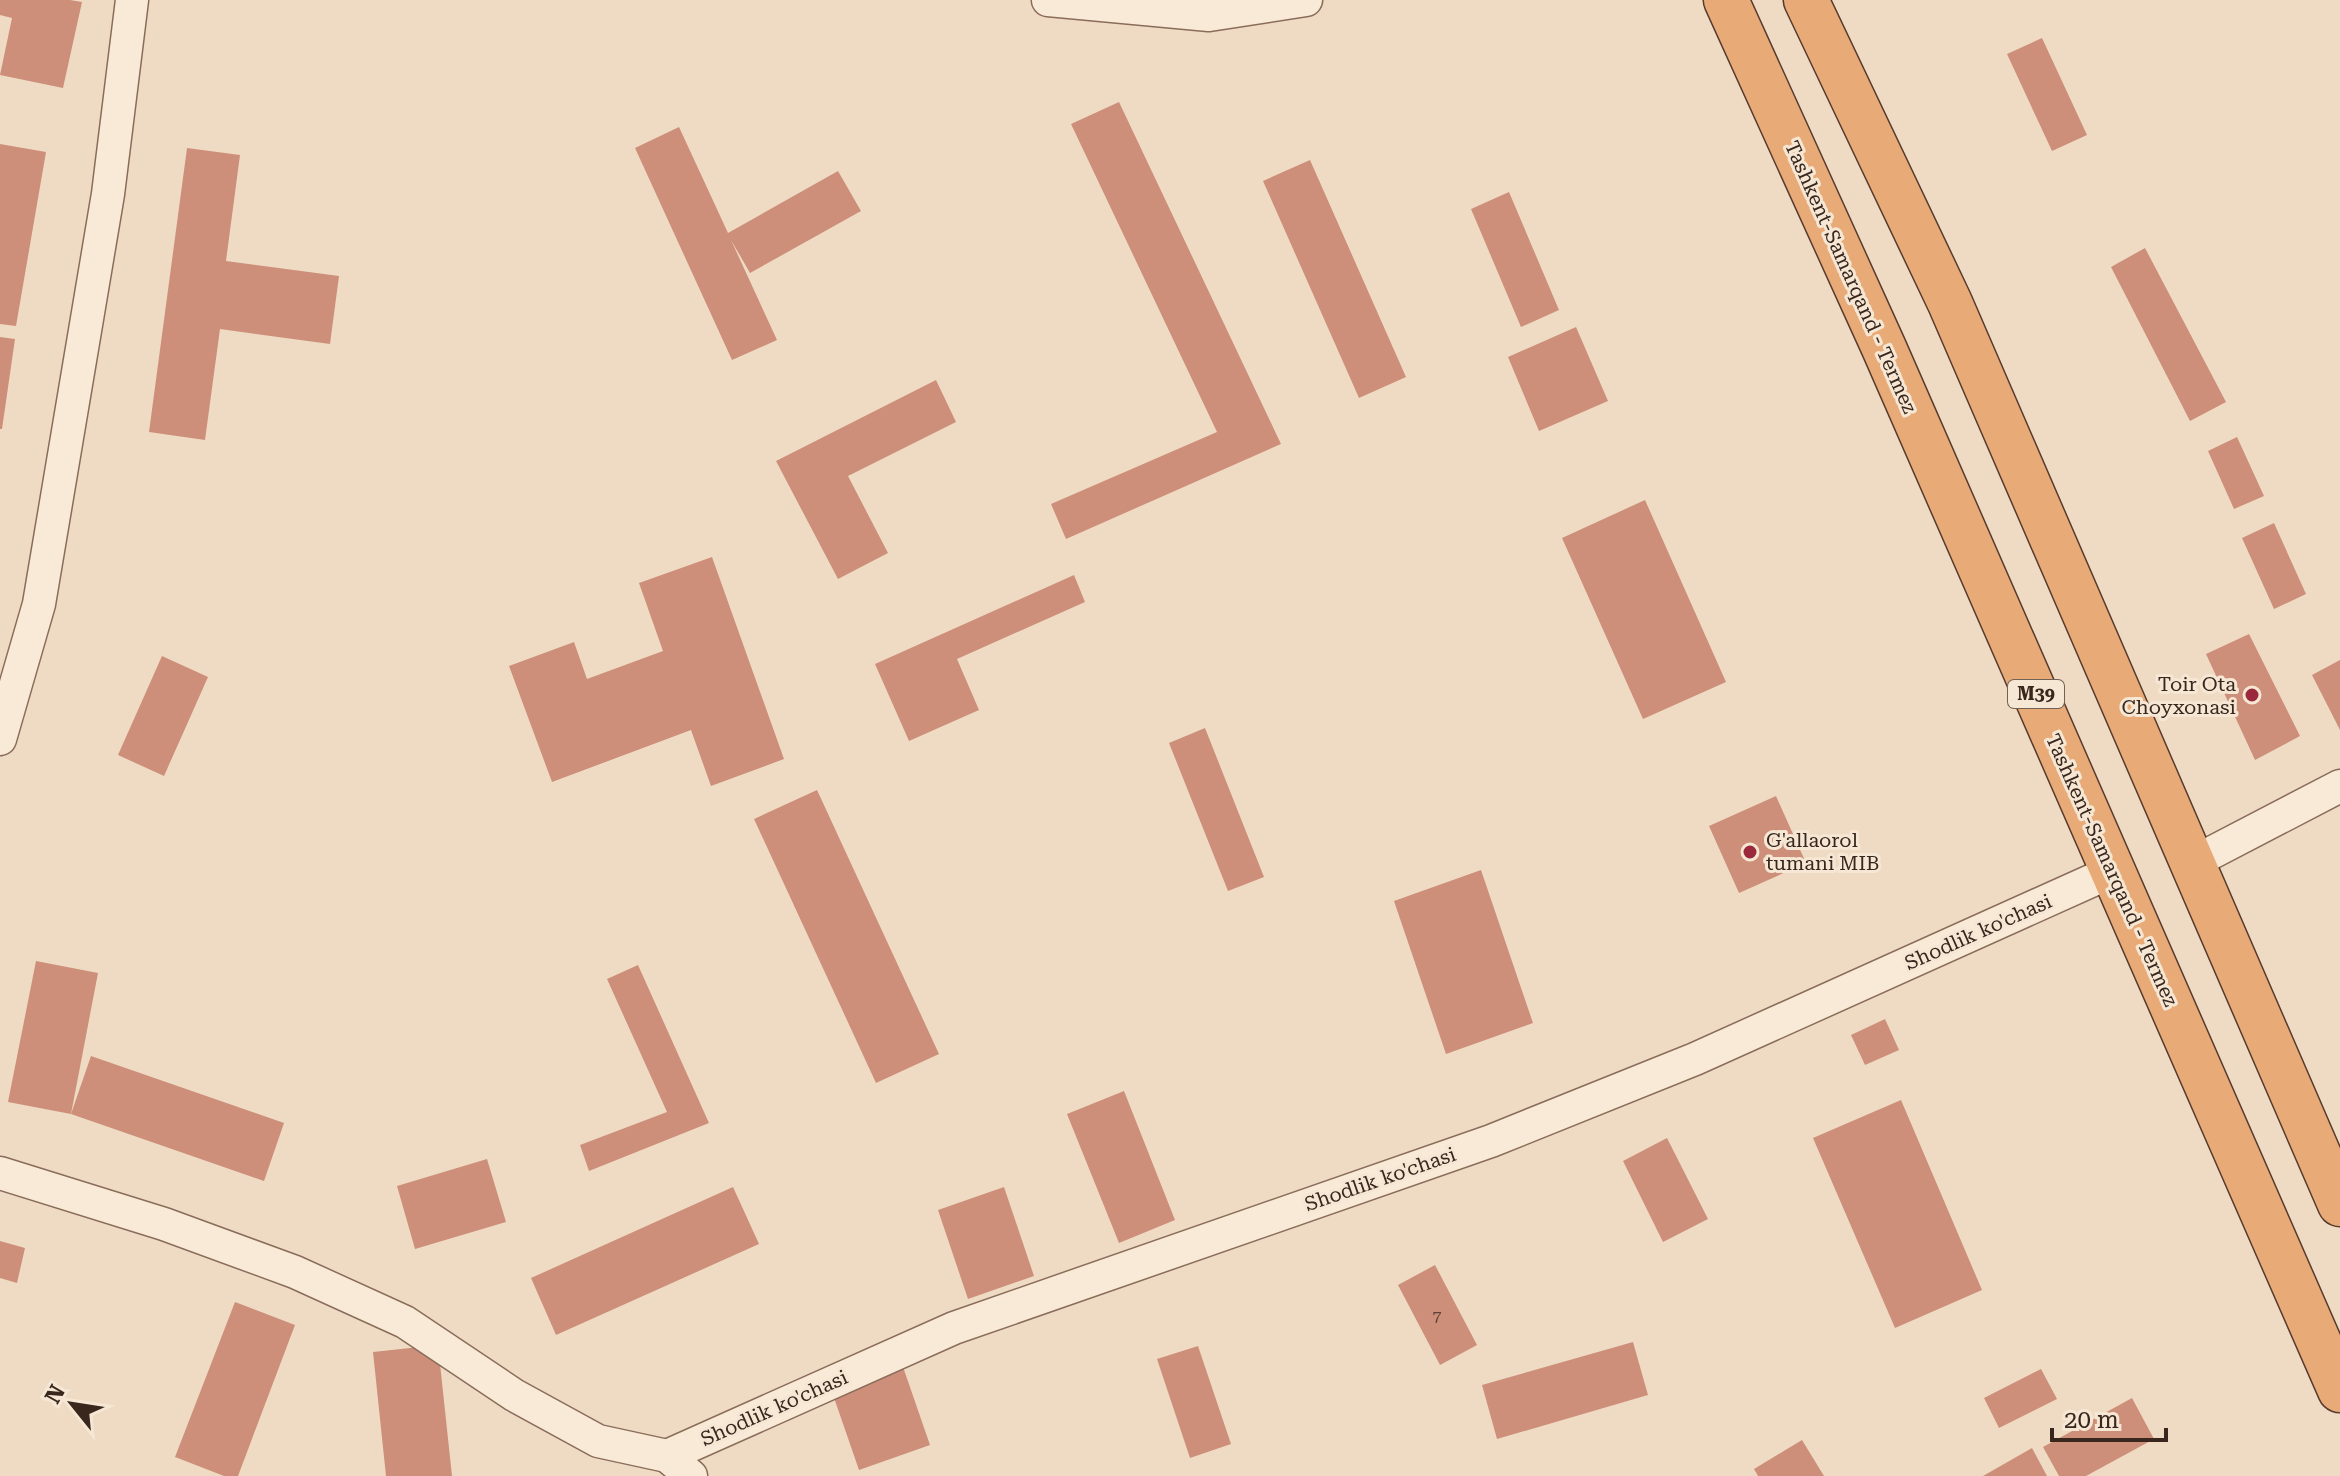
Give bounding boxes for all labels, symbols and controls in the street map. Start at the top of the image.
street label: Tashkent-Samarqand - Termez [1780,137,1922,417]
place label: Toir Ota Choyxonasi [2122,672,2236,719]
road number: M39 [2008,680,2064,708]
marker: Toir Ota Choyxonasi [2243,686,2261,704]
street label: Tashkent-Samarqand - Termez [2041,730,2183,1010]
place label: G'allaorol tumani MIB [1766,828,1879,875]
marker: G'allaorol tumani MIB [1741,843,1759,861]
street label: Shodlik ko'chasi [1901,889,2055,975]
street label: Shodlik ko'chasi [1301,1142,1459,1216]
house number: 7 [1433,1306,1442,1325]
north arrow [32,1364,112,1444]
street label: Shodlik ko'chasi [697,1365,851,1451]
text: N [40,1381,70,1408]
scale bar [2052,1392,2166,1442]
text: 20 m [2064,1406,2119,1434]

